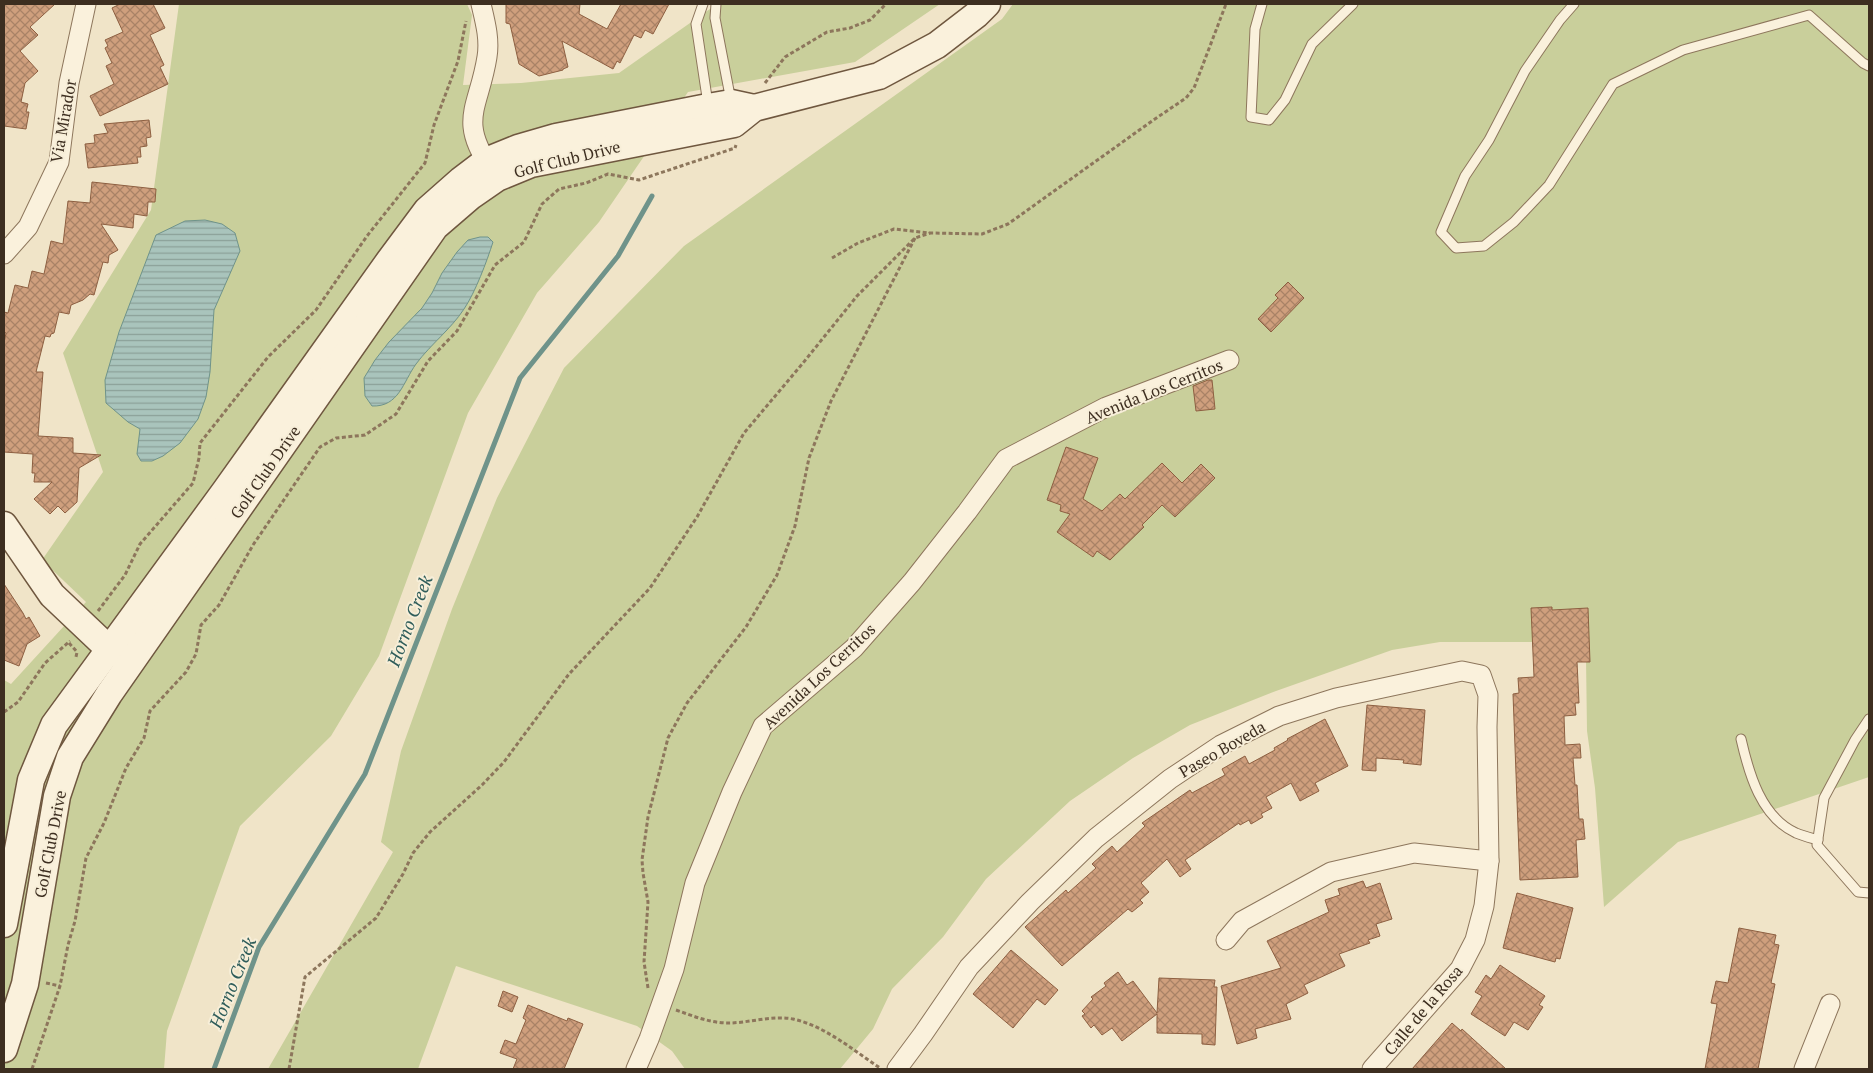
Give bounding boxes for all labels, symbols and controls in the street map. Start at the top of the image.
street label: Via Mirador [45,77,81,165]
street label: Golf Club Drive [511,135,623,183]
street label: Avenida Los Cerritos [1082,353,1226,429]
street label: Golf Club Drive [225,421,305,523]
water label: Horno Creek [380,571,438,671]
street label: Avenida Los Cerritos [758,618,880,734]
street label: Paseo Boveda [1175,715,1269,783]
street label: Golf Club Drive [29,788,71,900]
water label: Horno Creek [203,933,261,1032]
street label: Calle de la Rosa [1379,960,1467,1060]

